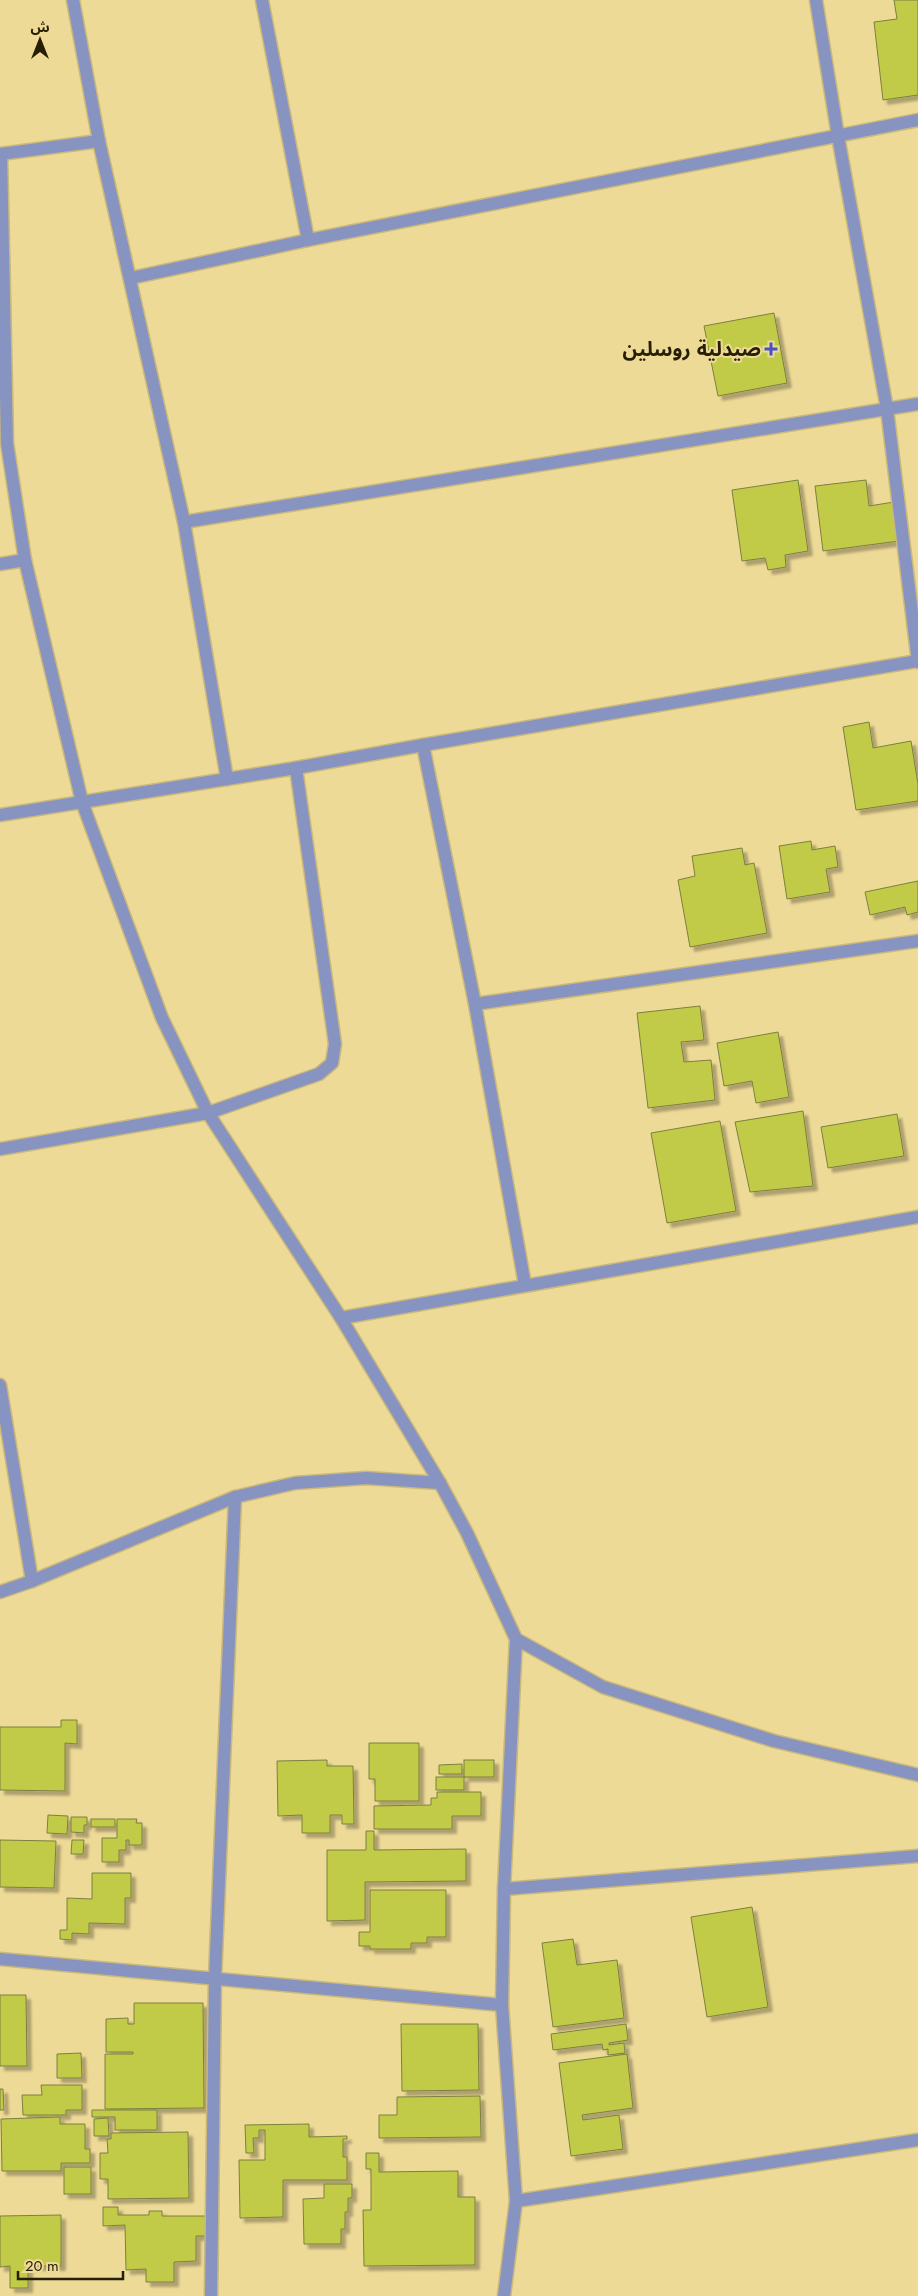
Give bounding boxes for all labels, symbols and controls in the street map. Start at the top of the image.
north arrow [15,15,65,65]
text: ش [30,17,50,37]
place label: صيدلية روسلين [622,335,761,364]
marker: صيدلية روسلين [765,343,777,355]
scale bar [18,2248,122,2280]
text: 20 m [25,2255,59,2277]

